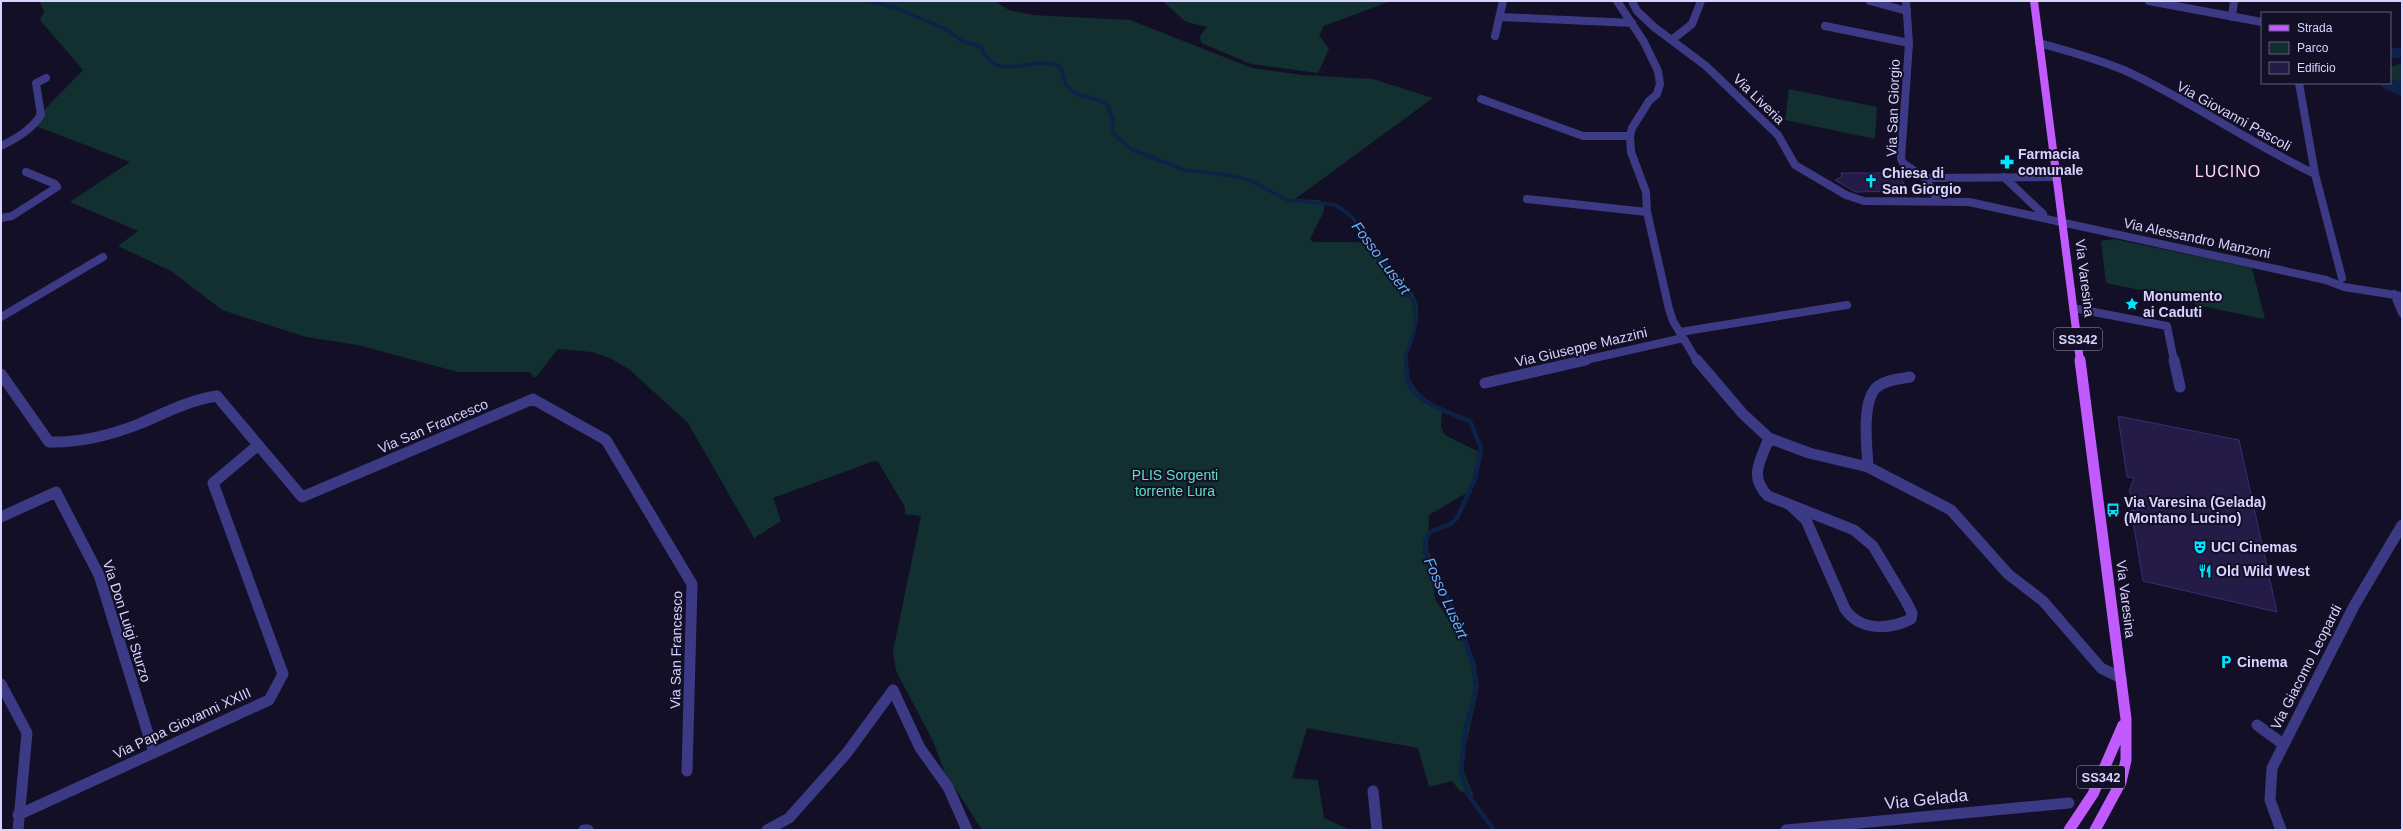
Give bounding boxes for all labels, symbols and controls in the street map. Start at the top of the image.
legend [2261,12,2391,84]
text: Strada [2297,21,2333,35]
text: Parco [2297,41,2329,55]
street label: Via San Giorgio [1883,59,1903,157]
text: Edificio [2297,61,2336,75]
street label: Via Liveria [1730,71,1788,128]
street label: Via Giovanni Pascoli [2174,78,2294,154]
place label: Farmacia comunale [2018,146,2084,178]
pharmacy icon: Farmacia comunale [1999,154,2015,170]
district label: LUCINO [2195,163,2261,180]
place label: Chiesa di San Giorgio [1882,165,1961,197]
church icon: Chiesa di San Giorgio [1863,173,1879,189]
street label: Via Alessandro Manzoni [2122,215,2272,261]
water label: Fosso Lusèrt [1349,218,1415,298]
street label: Via Varesina [2072,238,2098,318]
place label: Monumento ai Caduti [2143,288,2222,320]
place icon: Monumento ai Caduti [2124,296,2140,312]
street label: Via Giuseppe Mazzini [1513,324,1649,370]
road number: SS342 [2054,328,2102,350]
street label: Via San Francesco [376,395,491,456]
park label: PLIS Sorgenti torrente Lura [1132,467,1218,499]
place label: Via Varesina (Gelada) (Montano Lucino) [2124,494,2266,526]
bus stop icon: Via Varesina (Gelada) (Montano Lucino) [2105,502,2121,518]
theatre icon: UCI Cinemas [2192,539,2208,555]
place label: UCI Cinemas [2211,539,2298,555]
water label: Fosso Lusèrt [1421,555,1472,642]
street label: Via Don Luigi Sturzo [100,558,154,684]
street label: Via Varesina [2113,559,2139,639]
restaurant icon: Old Wild West [2197,563,2213,579]
place label: Old Wild West [2216,563,2310,579]
street label: Via San Francesco [667,591,685,709]
street label: Via Giacomo Leopardi [2267,602,2345,732]
parking icon: Cinema [2218,654,2234,670]
place label: Cinema [2237,654,2288,670]
street label: Via Papa Giovanni XXIII [111,684,253,762]
road number: SS342 [2077,766,2125,788]
street label: Via Gelada [1883,786,1969,813]

